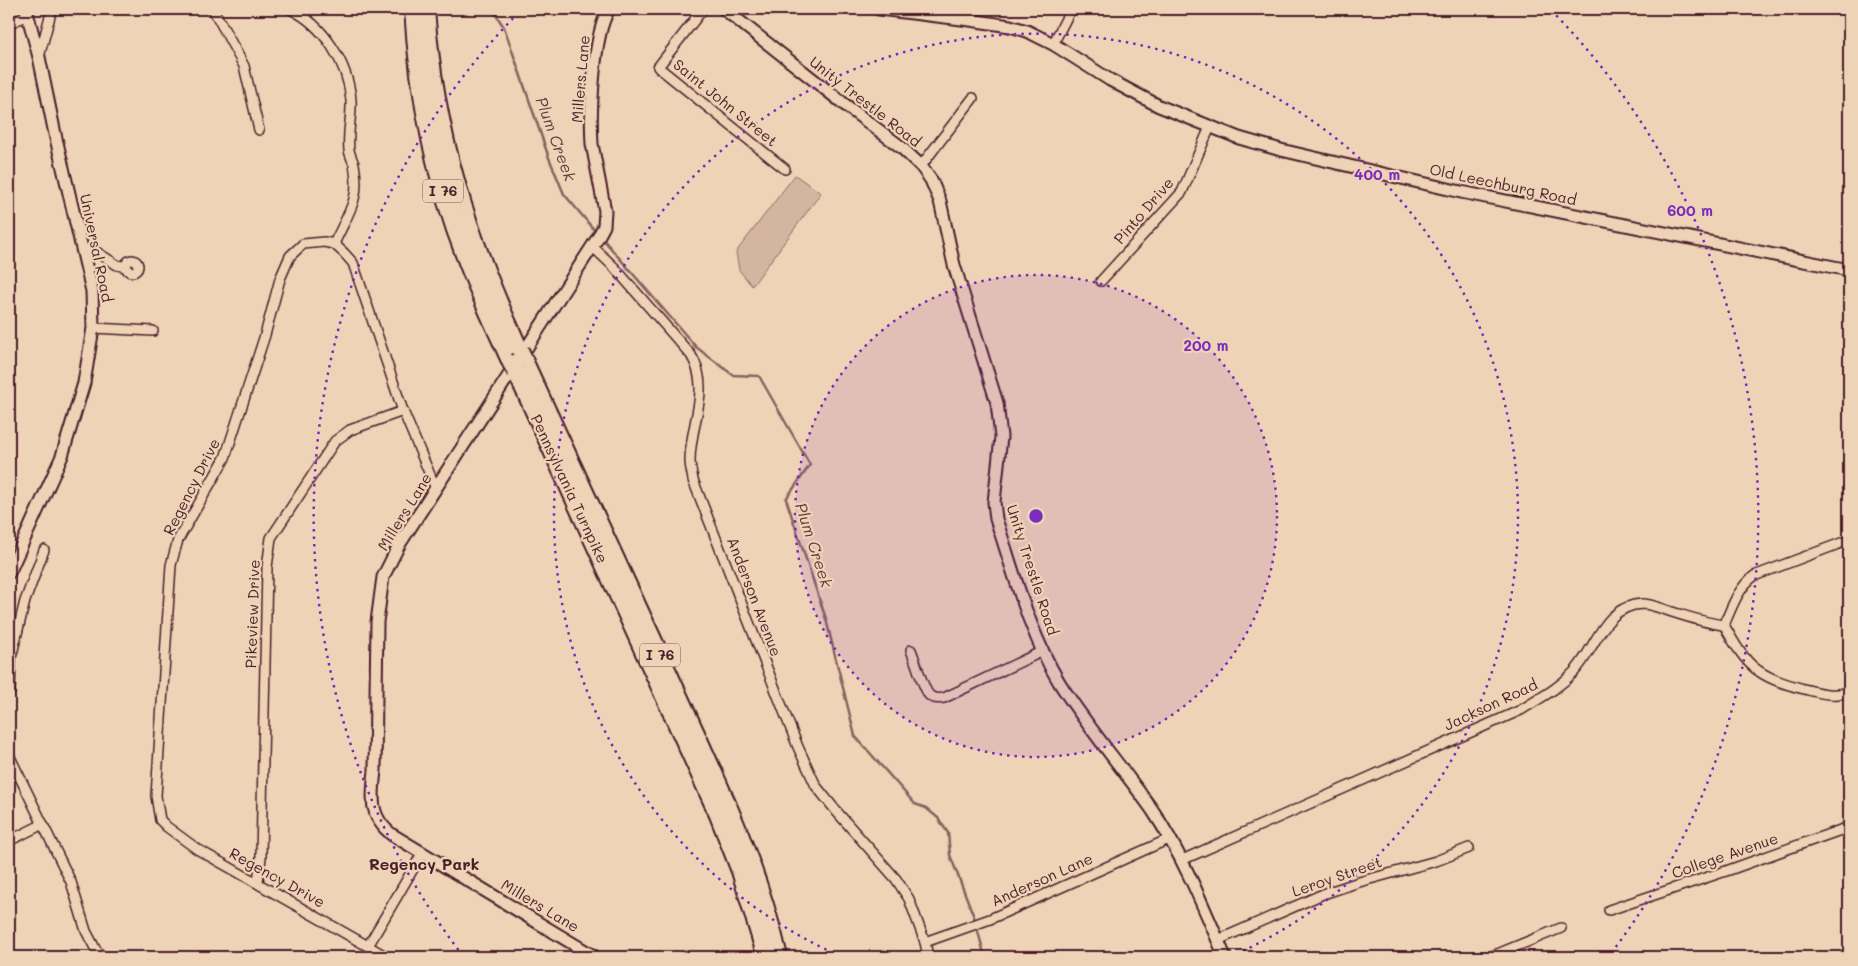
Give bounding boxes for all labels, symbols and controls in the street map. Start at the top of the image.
street label: Millers Lane [566,34,594,124]
street label: Unity Trestle Road [806,51,926,151]
street label: Saint John Street [669,54,782,150]
water label: Plum Creek [532,94,582,184]
street label: Old Leechburg Road [1428,159,1579,209]
text: 400 m [1354,164,1400,184]
street label: Pinto Drive [1109,173,1178,248]
road number: I 76 [423,180,463,202]
street label: Universal Road [76,192,118,304]
text: 600 m [1667,200,1713,220]
text: 200 m [1184,335,1229,355]
street label: Pennsylvania Turnpike [527,411,613,566]
street label: Regency Drive [158,435,224,538]
street label: Millers Lane [372,469,436,554]
water label: Plum Creek [791,500,838,590]
street label: Unity Trestle Road [1002,502,1064,638]
centre of rings [1027,507,1045,525]
street label: Anderson Avenue [723,534,787,659]
street label: Pikeview Drive [240,559,264,669]
road number: I 76 [640,644,680,666]
street label: Jackson Road [1441,674,1541,735]
street label: College Avenue [1669,828,1780,883]
street label: Regency Drive [226,843,329,912]
street label: Anderson Lane [988,848,1096,910]
street label: Leroy Street [1289,851,1384,901]
district label: Regency Park [369,853,479,874]
street label: Millers Lane [498,874,583,936]

